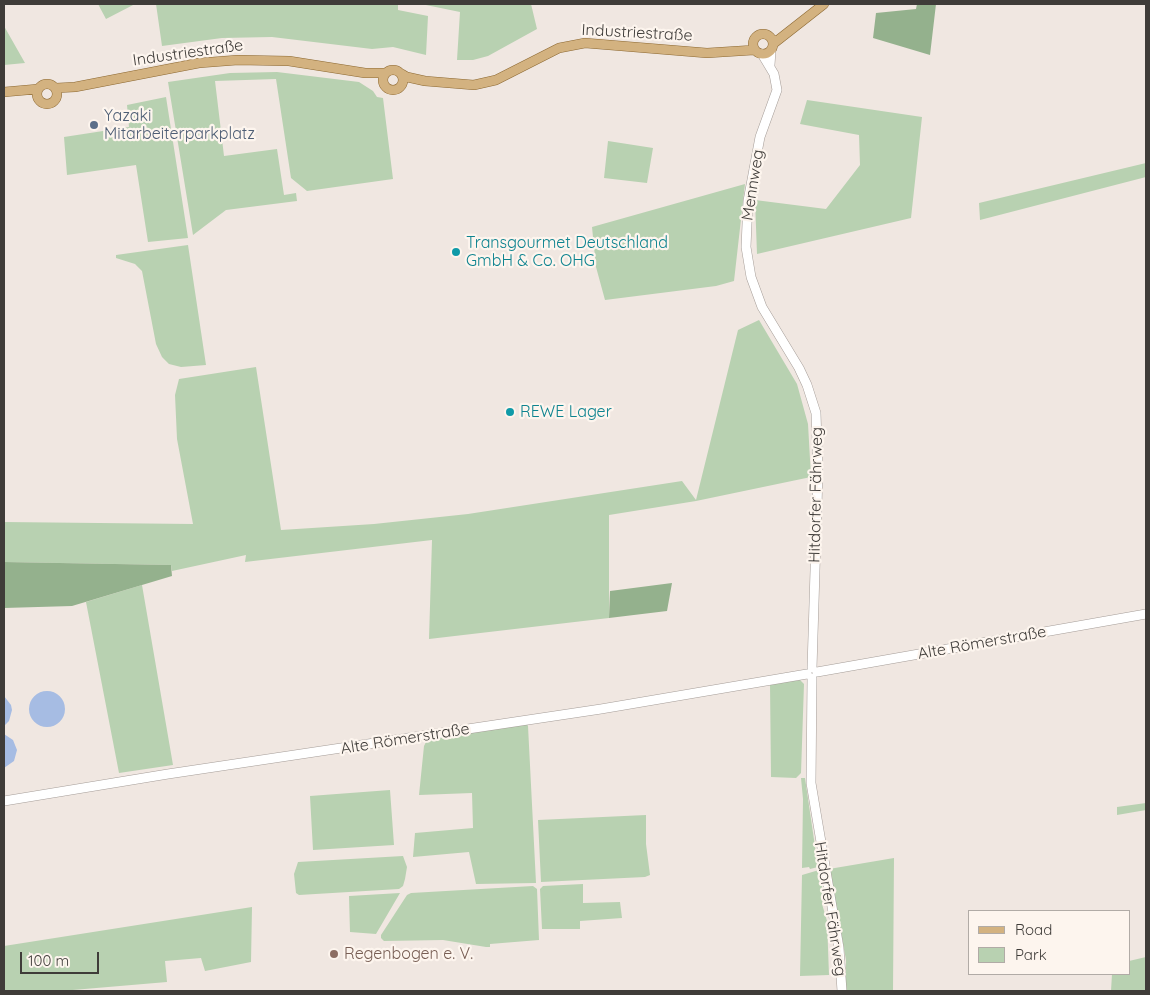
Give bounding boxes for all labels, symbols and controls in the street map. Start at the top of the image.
street label: Industriestraße [581,21,693,45]
street label: Industriestraße [132,36,244,70]
place label: Yazaki Mitarbeiterparkplatz [104,106,255,144]
marker: Yazaki Mitarbeiterparkplatz [88,119,100,131]
street label: Mennweg [738,148,768,222]
place label: Transgourmet Deutschland GmbH & Co. OHG [466,233,668,271]
marker: Transgourmet Deutschland GmbH & Co. OHG [450,246,462,258]
place label: REWE Lager [520,402,612,422]
marker: REWE Lager [504,406,516,418]
street label: Hitdorfer Fährweg [805,427,827,563]
street label: Alte Römerstraße [916,622,1048,664]
street label: Alte Römerstraße [339,719,471,759]
street label: Hitdorfer Fährweg [810,840,850,978]
legend [968,910,1130,975]
text: Road [1015,920,1052,939]
scale bar [22,942,101,974]
place label: Regenbogen e. V. [344,944,473,964]
text: Park [1015,945,1047,964]
marker: Regenbogen e. V. [328,948,340,960]
text: 100 m [28,951,69,970]

